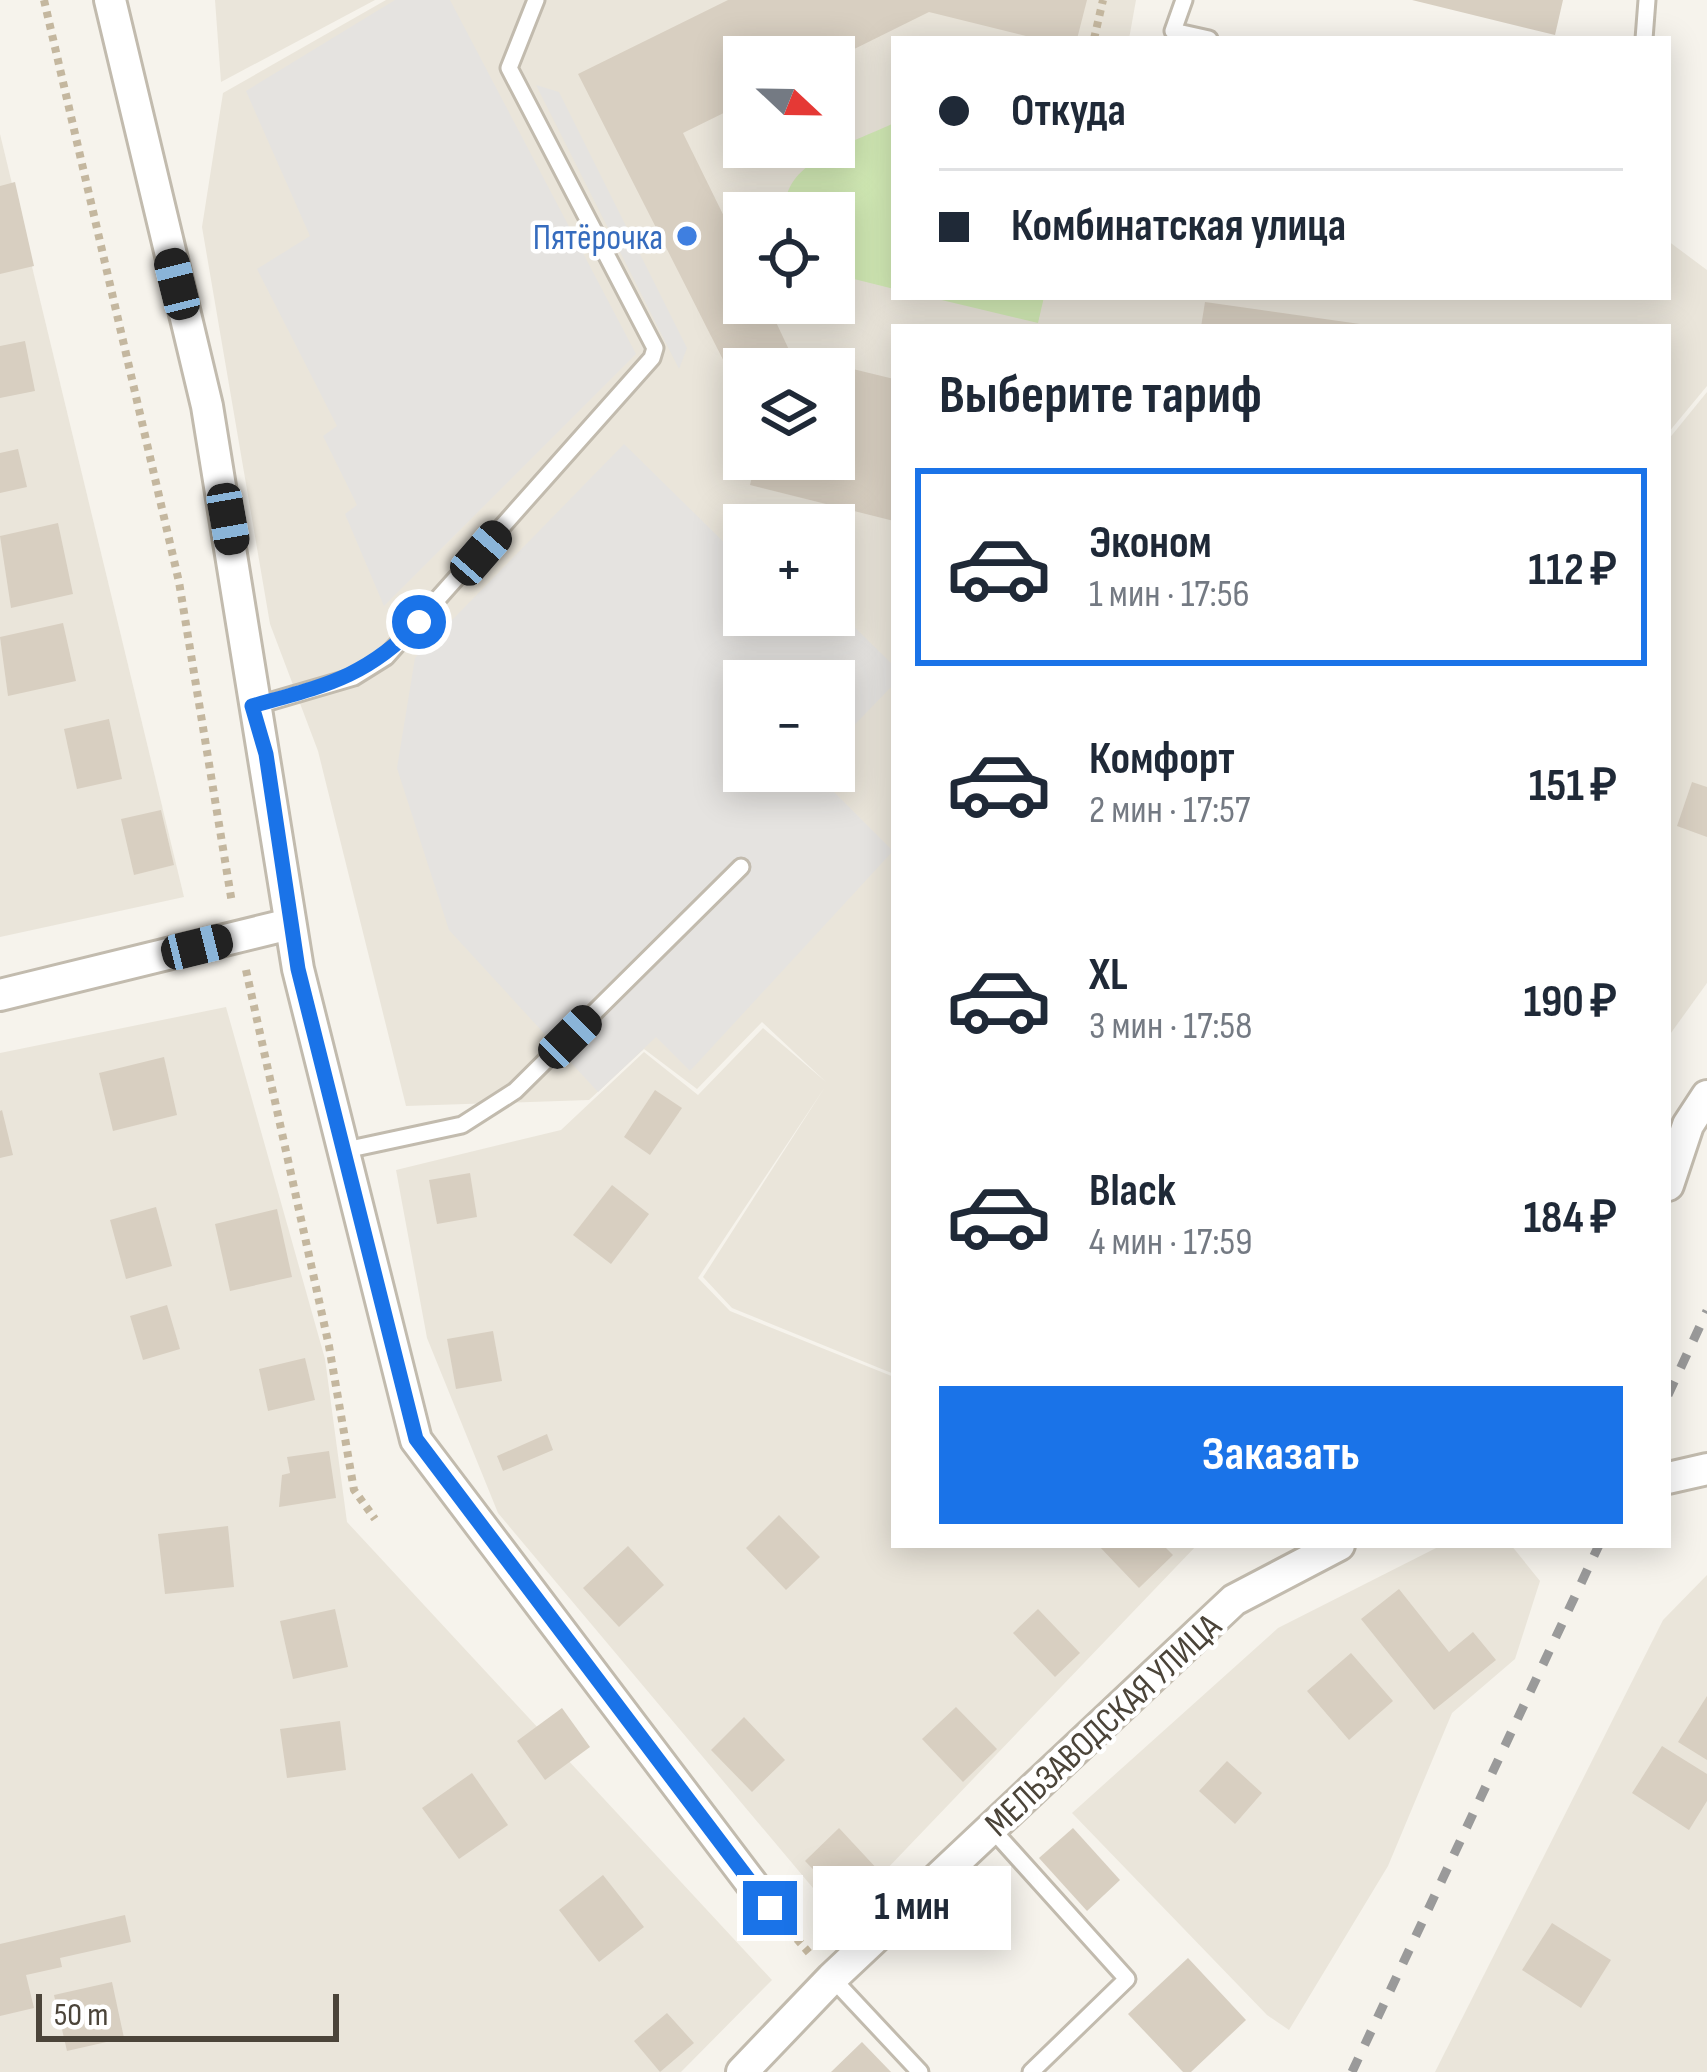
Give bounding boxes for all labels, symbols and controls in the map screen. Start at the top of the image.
north arrow [723,36,855,168]
map controls [723,36,855,792]
text: Откуда [1011,84,1126,139]
button: locate [723,192,855,324]
text: Комбинатская улица [1011,199,1346,254]
place label: Пятёрочка [533,217,663,260]
marker: Пятёрочка [674,223,700,249]
car [151,245,203,323]
button: layers [723,348,855,480]
text: Выберите тариф [939,363,1262,428]
car [204,480,252,558]
button: + [723,504,855,636]
icon: car [945,513,1053,621]
car [444,514,518,592]
text: Эконом [1089,516,1212,571]
text: 112 ₽ [1528,543,1617,598]
text: 1 мин · 17:56 [1089,571,1250,618]
route start [392,595,446,649]
button: − [723,660,855,792]
icon: car [945,729,1053,837]
text: Комфорт [1089,732,1235,787]
text: 151 ₽ [1529,759,1617,814]
text: 2 мин · 17:57 [1089,787,1250,834]
car [158,921,236,973]
icon: car [945,945,1053,1053]
text: XL [1089,948,1128,1003]
text: 190 ₽ [1523,975,1617,1030]
car [532,999,608,1075]
text: 3 мин · 17:58 [1089,1003,1252,1050]
icon: car [945,1161,1053,1269]
text: Black [1089,1164,1176,1219]
text: 184 ₽ [1523,1191,1617,1246]
text: 4 мин · 17:59 [1089,1219,1253,1266]
button: Заказать [939,1386,1623,1524]
street label: МЕЛЬЗАВОДСКАЯ УЛИЦА [977,1605,1231,1846]
callout: 1 мин [812,1866,1010,1950]
route end [743,1881,797,1935]
text: 1 мин [874,1884,950,1931]
scale bar [36,1988,339,2041]
text: 50 m [54,1995,108,2035]

